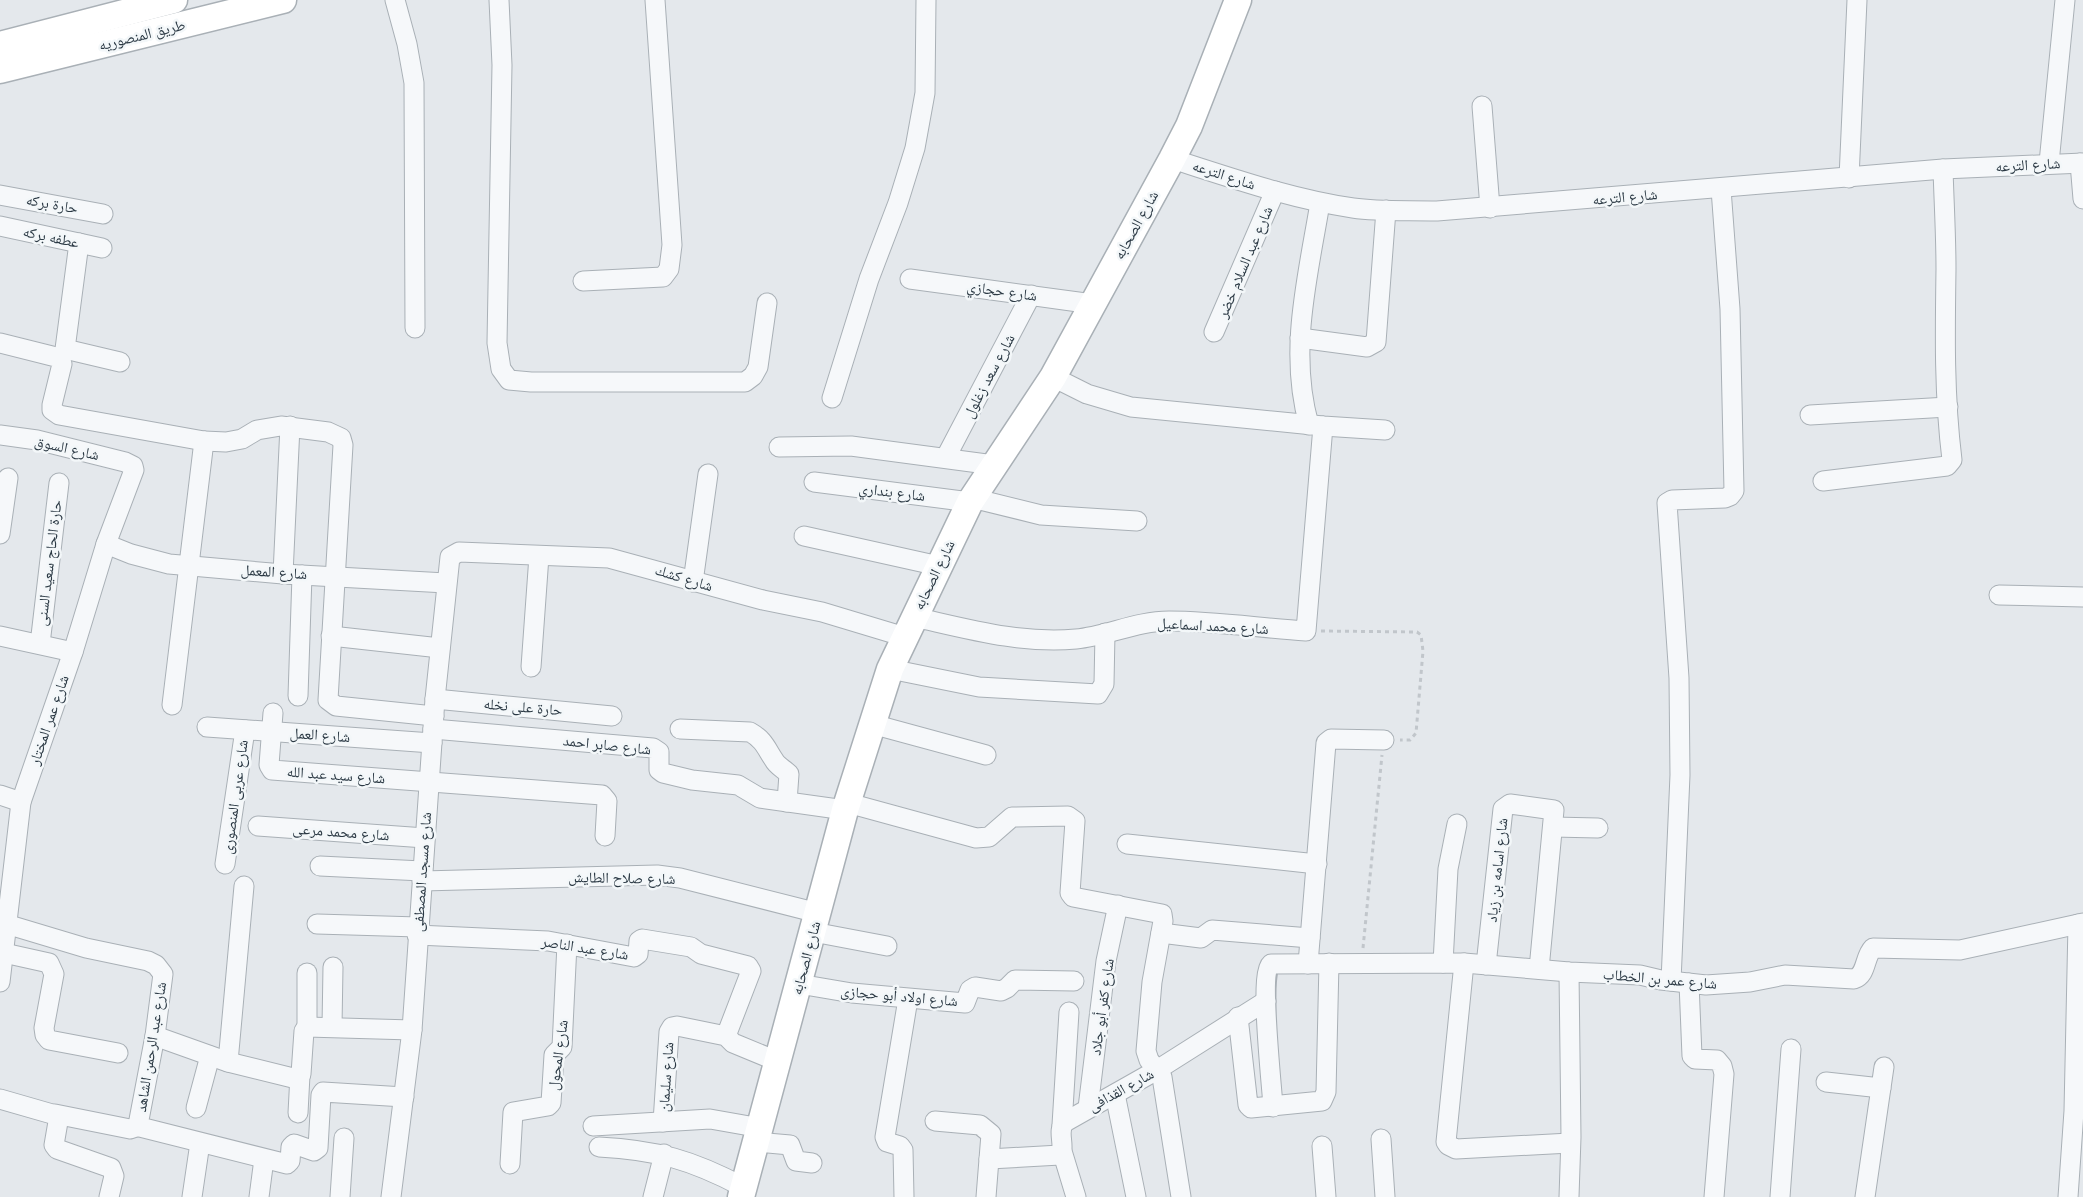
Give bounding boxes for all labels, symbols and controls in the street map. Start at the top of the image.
street label: طريق المنصوريه [97,15,187,55]
street label: شارع الترعه [1995,153,2061,177]
street label: شارع الترعه [1190,155,1258,195]
street label: شارع الترعه [1592,184,1658,210]
street label: شارع الصحابه [1109,187,1163,263]
street label: حارة بركه [25,190,80,218]
street label: شارع عبد السلام خضر [1212,203,1278,322]
street label: عطفه بركه [21,221,81,253]
street label: شارع حجازي [965,276,1039,308]
street label: شارع سعد زغلول [958,330,1020,421]
street label: شارع السوق [33,431,101,465]
street label: شارع بنداري [857,478,926,508]
street label: حارة الحاج سعيد السنى [31,498,67,627]
street label: شارع الصحابه [908,537,960,613]
street label: شارع المعمل [240,560,308,584]
street label: شارع كشك [653,560,716,596]
street label: شارع محمد اسماعيل [1157,613,1269,639]
street label: شارع عمر المختار [24,672,74,769]
street label: حارة على نخله [483,694,564,720]
street label: شارع العمل [289,723,351,747]
street label: شارع صابر احمد [562,730,652,760]
street label: شارع عربى المنصورى [217,738,253,856]
street label: شارع سيد عبد الله [286,762,386,788]
street label: شارع مسجد المصطفى [408,811,436,933]
street label: شارع اسامه بن زياد [1482,817,1512,923]
street label: شارع محمد مرعى [292,819,390,845]
street label: شارع صلاح الطايش [568,867,676,889]
street label: شارع الصحابه [787,919,825,997]
street label: شارع عبد الناصر [539,931,630,965]
street label: شارع كفر أبو جلاد [1085,957,1119,1057]
street label: شارع عمر بن الخطاب [1602,964,1718,994]
street label: شارع عبد الرحمن الشاهد [131,980,171,1114]
street label: شارع اولاد أبو حجازى [839,981,959,1011]
street label: شارع المحول [543,1018,573,1092]
street label: شارع سليمان [654,1041,678,1113]
street label: شارع القذافى [1085,1064,1158,1116]

